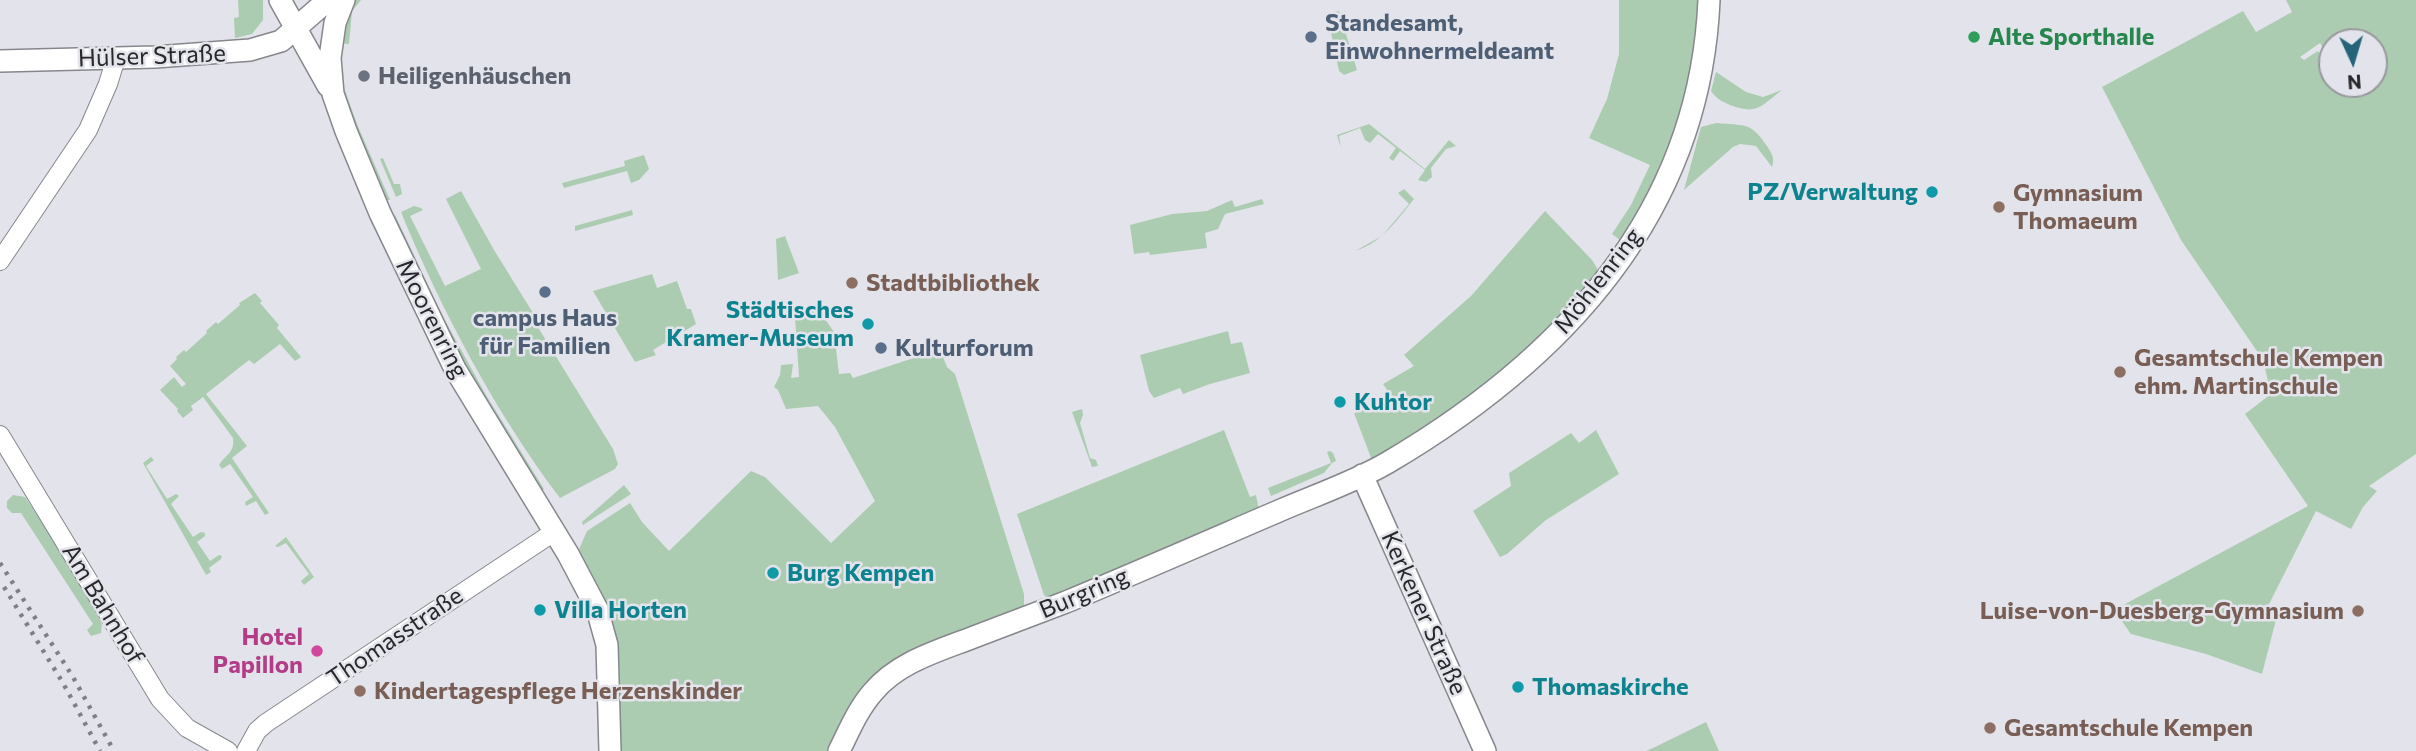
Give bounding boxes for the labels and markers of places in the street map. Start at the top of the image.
place label: Standesamt, Einwohnermeldeamt [1325,9,1554,65]
place label: Alte Sporthalle [1988,23,2154,51]
marker: Standesamt, Einwohnermeldeamt [1303,29,1319,45]
marker: Alte Sporthalle [1966,29,1982,45]
place label: Heiligenhäuschen [378,62,571,90]
marker: Heiligenhäuschen [356,68,372,84]
place label: PZ/Verwaltung [1747,178,1918,206]
place label: Gymnasium Thomaeum [2013,179,2143,235]
marker: PZ/Verwaltung [1924,184,1940,200]
marker: Gymnasium Thomaeum [1991,199,2007,215]
place label: Stadtbibliothek [866,269,1040,297]
marker: Stadtbibliothek [844,275,860,291]
marker: campus Haus für Familien [537,284,553,300]
place label: Städtisches Kramer-Museum [666,296,854,352]
place label: campus Haus für Familien [473,304,617,360]
marker: Städtisches Kramer-Museum [860,316,876,332]
place label: Kulturforum [895,334,1034,362]
marker: Kulturforum [873,340,889,356]
place label: Gesamtschule Kempen ehm. Martinschule [2134,344,2383,400]
marker: Gesamtschule Kempen ehm. Martinschule [2112,364,2128,380]
place label: Kuhtor [1354,388,1432,416]
marker: Kuhtor [1332,394,1348,410]
place label: Burg Kempen [787,559,934,587]
marker: Burg Kempen [765,565,781,581]
place label: Villa Horten [554,596,687,624]
place label: Luise-von-Duesberg-Gymnasium [1980,597,2344,625]
marker: Villa Horten [532,602,548,618]
marker: Luise-von-Duesberg-Gymnasium [2350,603,2366,619]
place label: Hotel Papillon [213,623,303,679]
marker: Hotel Papillon [309,643,325,659]
place label: Thomaskirche [1532,673,1689,701]
place label: Kindertagespflege Herzenskinder [374,677,742,705]
marker: Thomaskirche [1510,679,1526,695]
marker: Kindertagespflege Herzenskinder [352,683,368,699]
place label: Gesamtschule Kempen [2004,714,2253,742]
marker: Gesamtschule Kempen [1982,720,1998,736]

